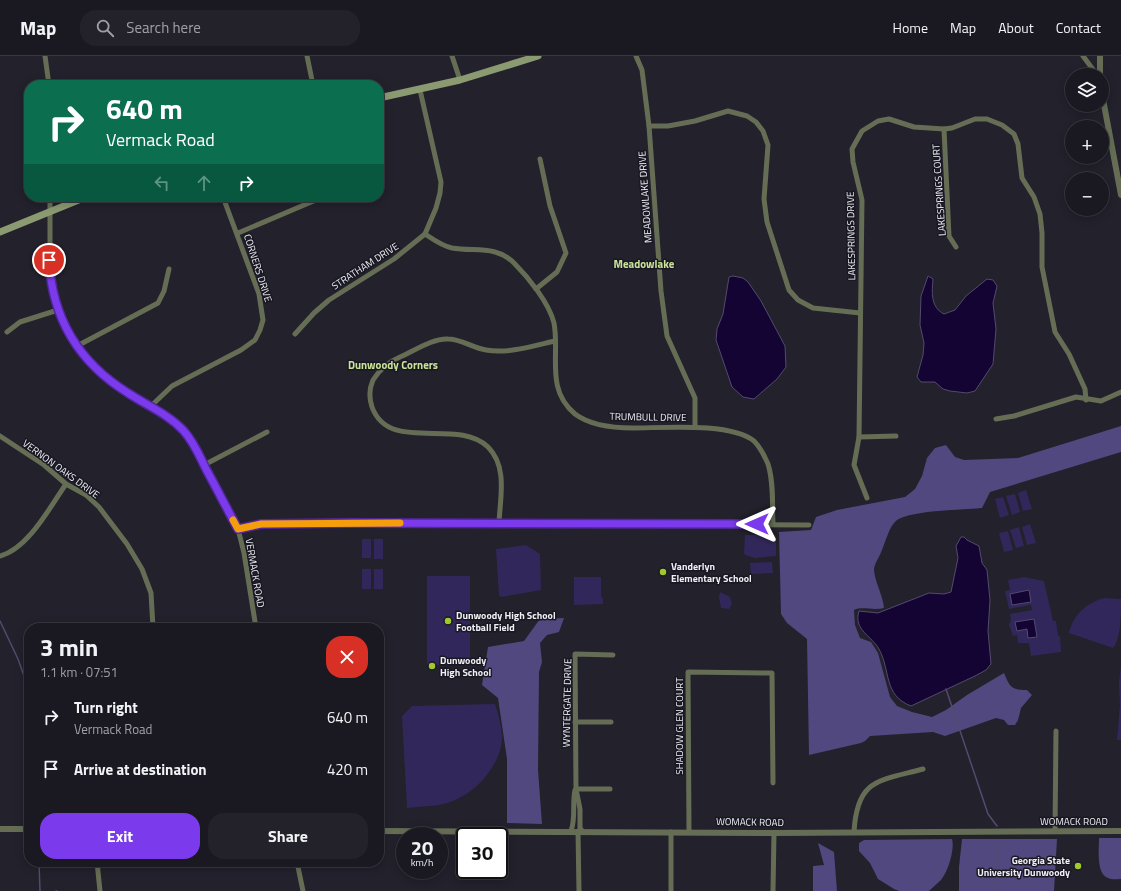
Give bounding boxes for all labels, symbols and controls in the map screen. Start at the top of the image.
search box [80,10,360,46]
text: Map [20,13,56,42]
text: Search here [126,16,201,39]
icon: search [94,17,116,39]
text: Home [893,17,928,38]
text: Map [950,17,976,38]
text: About [998,17,1034,38]
text: Contact [1056,17,1101,38]
map controls [1065,68,1109,216]
button: layers [1065,68,1109,112]
text: 640 m [106,87,183,130]
icon: right [40,96,92,148]
button: + [1065,120,1109,164]
text: Vermack Road [106,126,215,153]
street label: LAKESPRINGS COURT [928,143,950,236]
street label: MEADOWLAKE DRIVE [634,150,656,244]
icon: left [151,172,173,194]
icon: ahead [193,172,215,194]
icon: right [235,172,257,194]
button: − [1065,172,1109,216]
street label: LAKESPRINGS DRIVE [843,191,859,281]
street label: CORNERS DRIVE [240,232,276,304]
street label: STRATHAM DRIVE [329,238,402,293]
pin [32,243,66,277]
icon: arrive [38,249,60,271]
district label: Meadowlake [614,256,675,272]
district label: Dunwoody Corners [348,357,438,373]
street label: TRUMBULL DRIVE [609,409,687,425]
street label: VERNON OAKS DRIVE [19,436,103,502]
position arrow [736,503,778,545]
street label: VERMACK ROAD [242,537,268,609]
place label: Vanderlyn Elementary School [671,559,752,586]
marker: Vanderlyn Elementary School [658,567,668,577]
place label: Dunwoody High School Football Field [456,608,556,635]
marker: Dunwoody High School Football Field [443,616,453,626]
text: 3 min [40,629,98,665]
button: close [326,636,368,678]
place label: Dunwoody High School [440,653,491,680]
street label: WYNTERGATE DRIVE [559,658,575,748]
marker: Dunwoody High School [427,661,437,671]
text: 1.1 km · 07:51 [40,662,118,682]
street label: SHADOW GLEN COURT [672,677,687,775]
text: Turn right [74,696,138,719]
icon: right [40,706,62,728]
text: 640 m [327,706,368,729]
text: Vermack Road [74,719,153,739]
icon: arrive [40,758,62,780]
text: Arrive at destination [74,758,207,781]
text: 420 m [327,758,368,781]
button: Exit [40,813,200,859]
button: Share [208,813,368,859]
street label: WOMACK ROAD [716,814,784,830]
street label: WOMACK ROAD [1040,814,1108,829]
speed limit sign: 30 [456,827,508,879]
text: 20 [411,832,433,863]
place label: Georgia State University Dunwoody [977,853,1070,880]
text: km/h [411,855,433,870]
marker: Georgia State University Dunwoody [1073,861,1083,871]

